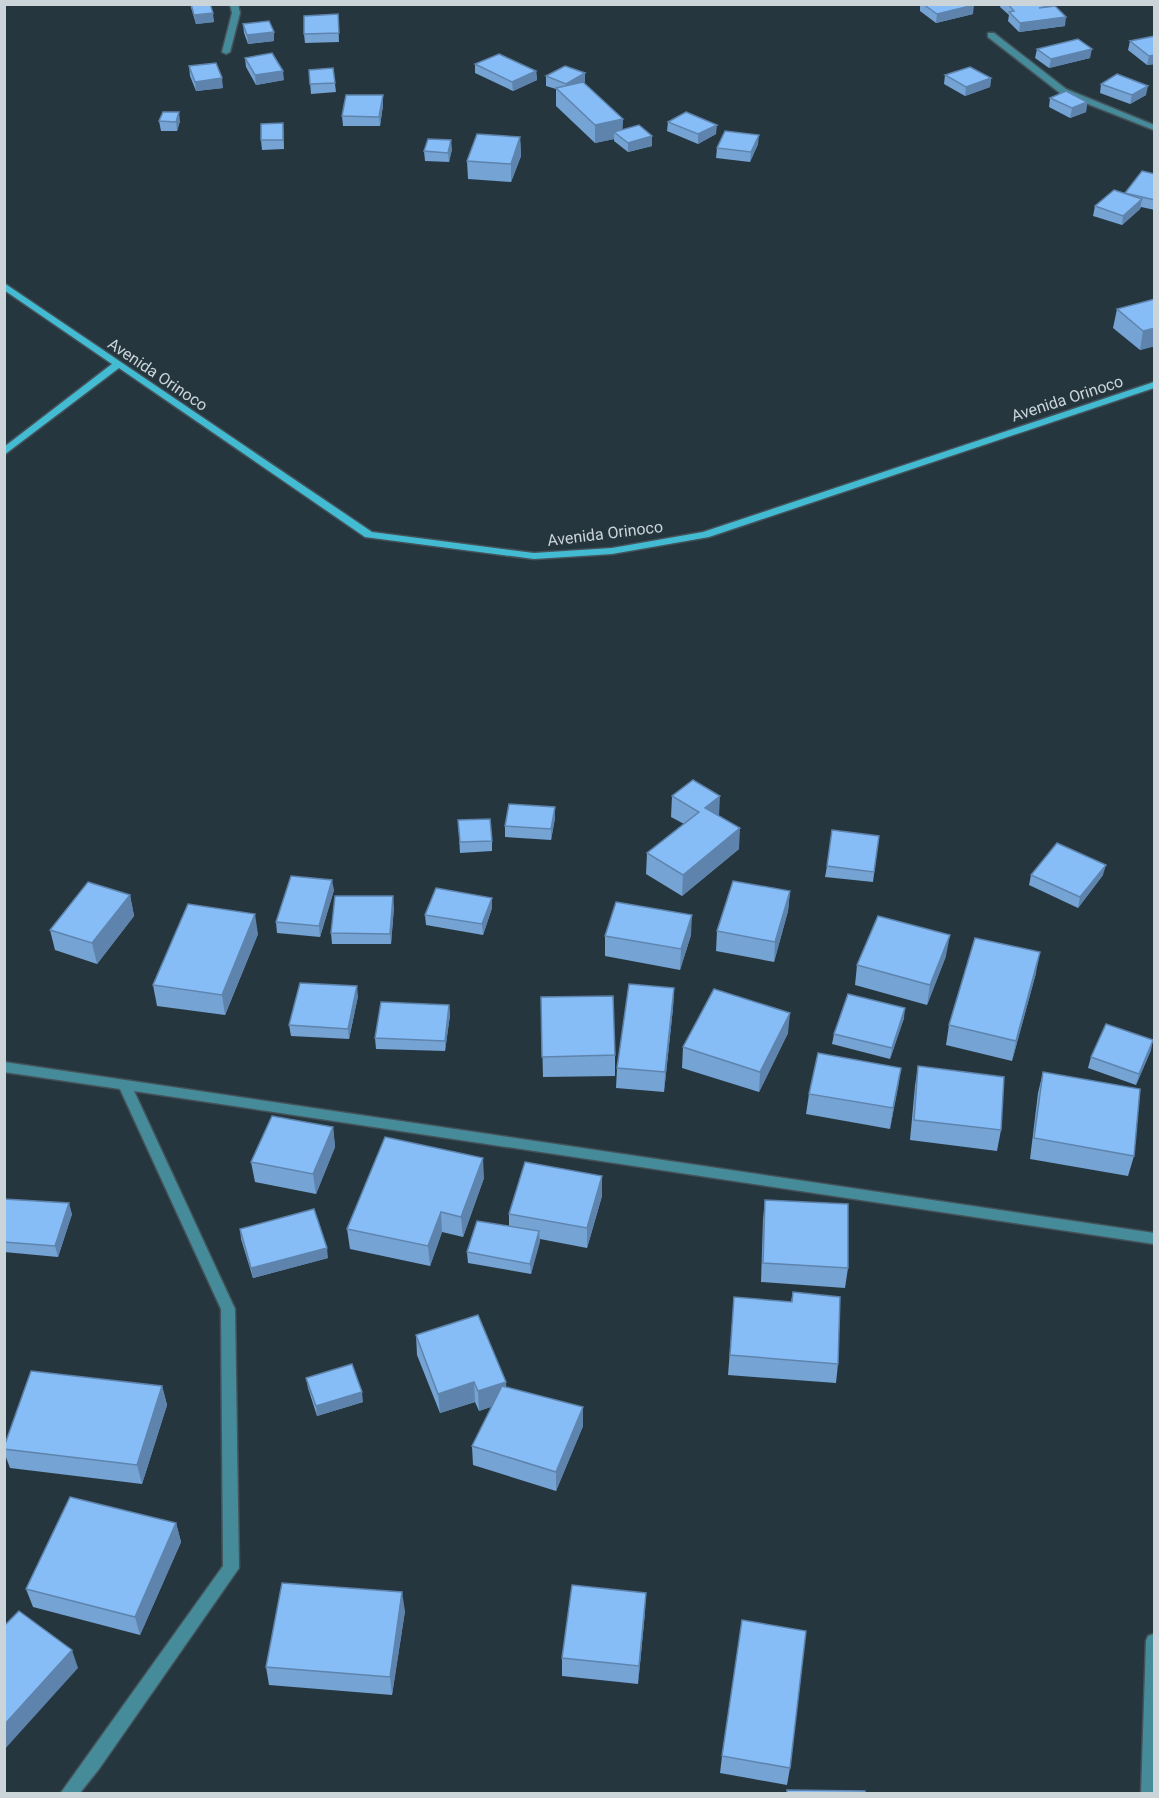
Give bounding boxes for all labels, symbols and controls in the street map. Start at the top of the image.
street label: Avenida Orinoco [104,334,211,415]
street label: Avenida Orinoco [1009,371,1125,425]
street label: Avenida Orinoco [546,517,664,550]

